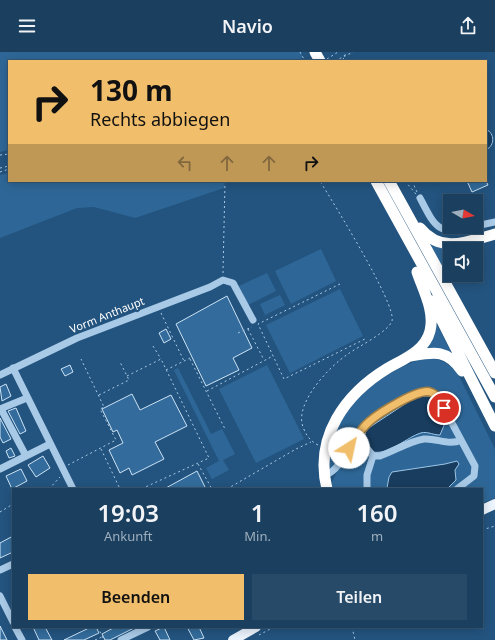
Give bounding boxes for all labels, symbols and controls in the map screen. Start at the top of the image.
text: Navio [222,14,273,38]
icon: menu [16,15,38,37]
icon: share [457,15,479,37]
text: 130 m [90,71,173,109]
icon: right [24,76,76,128]
text: Rechts abbiegen [90,107,230,131]
icon: left [174,152,196,174]
icon: ahead [216,152,238,174]
icon: ahead [258,152,280,174]
icon: right [300,152,322,174]
north arrow [443,194,483,234]
map controls [443,194,483,282]
button: sound [443,242,483,282]
street label: Vorm Anthaupt [67,293,146,336]
pin [427,391,461,425]
icon: arrive [433,397,455,419]
position arrow [328,427,370,469]
text: 19:03 [97,496,159,529]
text: 1 [251,496,265,529]
text: 160 [356,496,398,529]
text: Ankunft [104,527,152,545]
text: Min. [244,527,271,545]
text: m [371,527,383,545]
button: Beenden [28,574,244,620]
button: Teilen [252,574,467,620]

